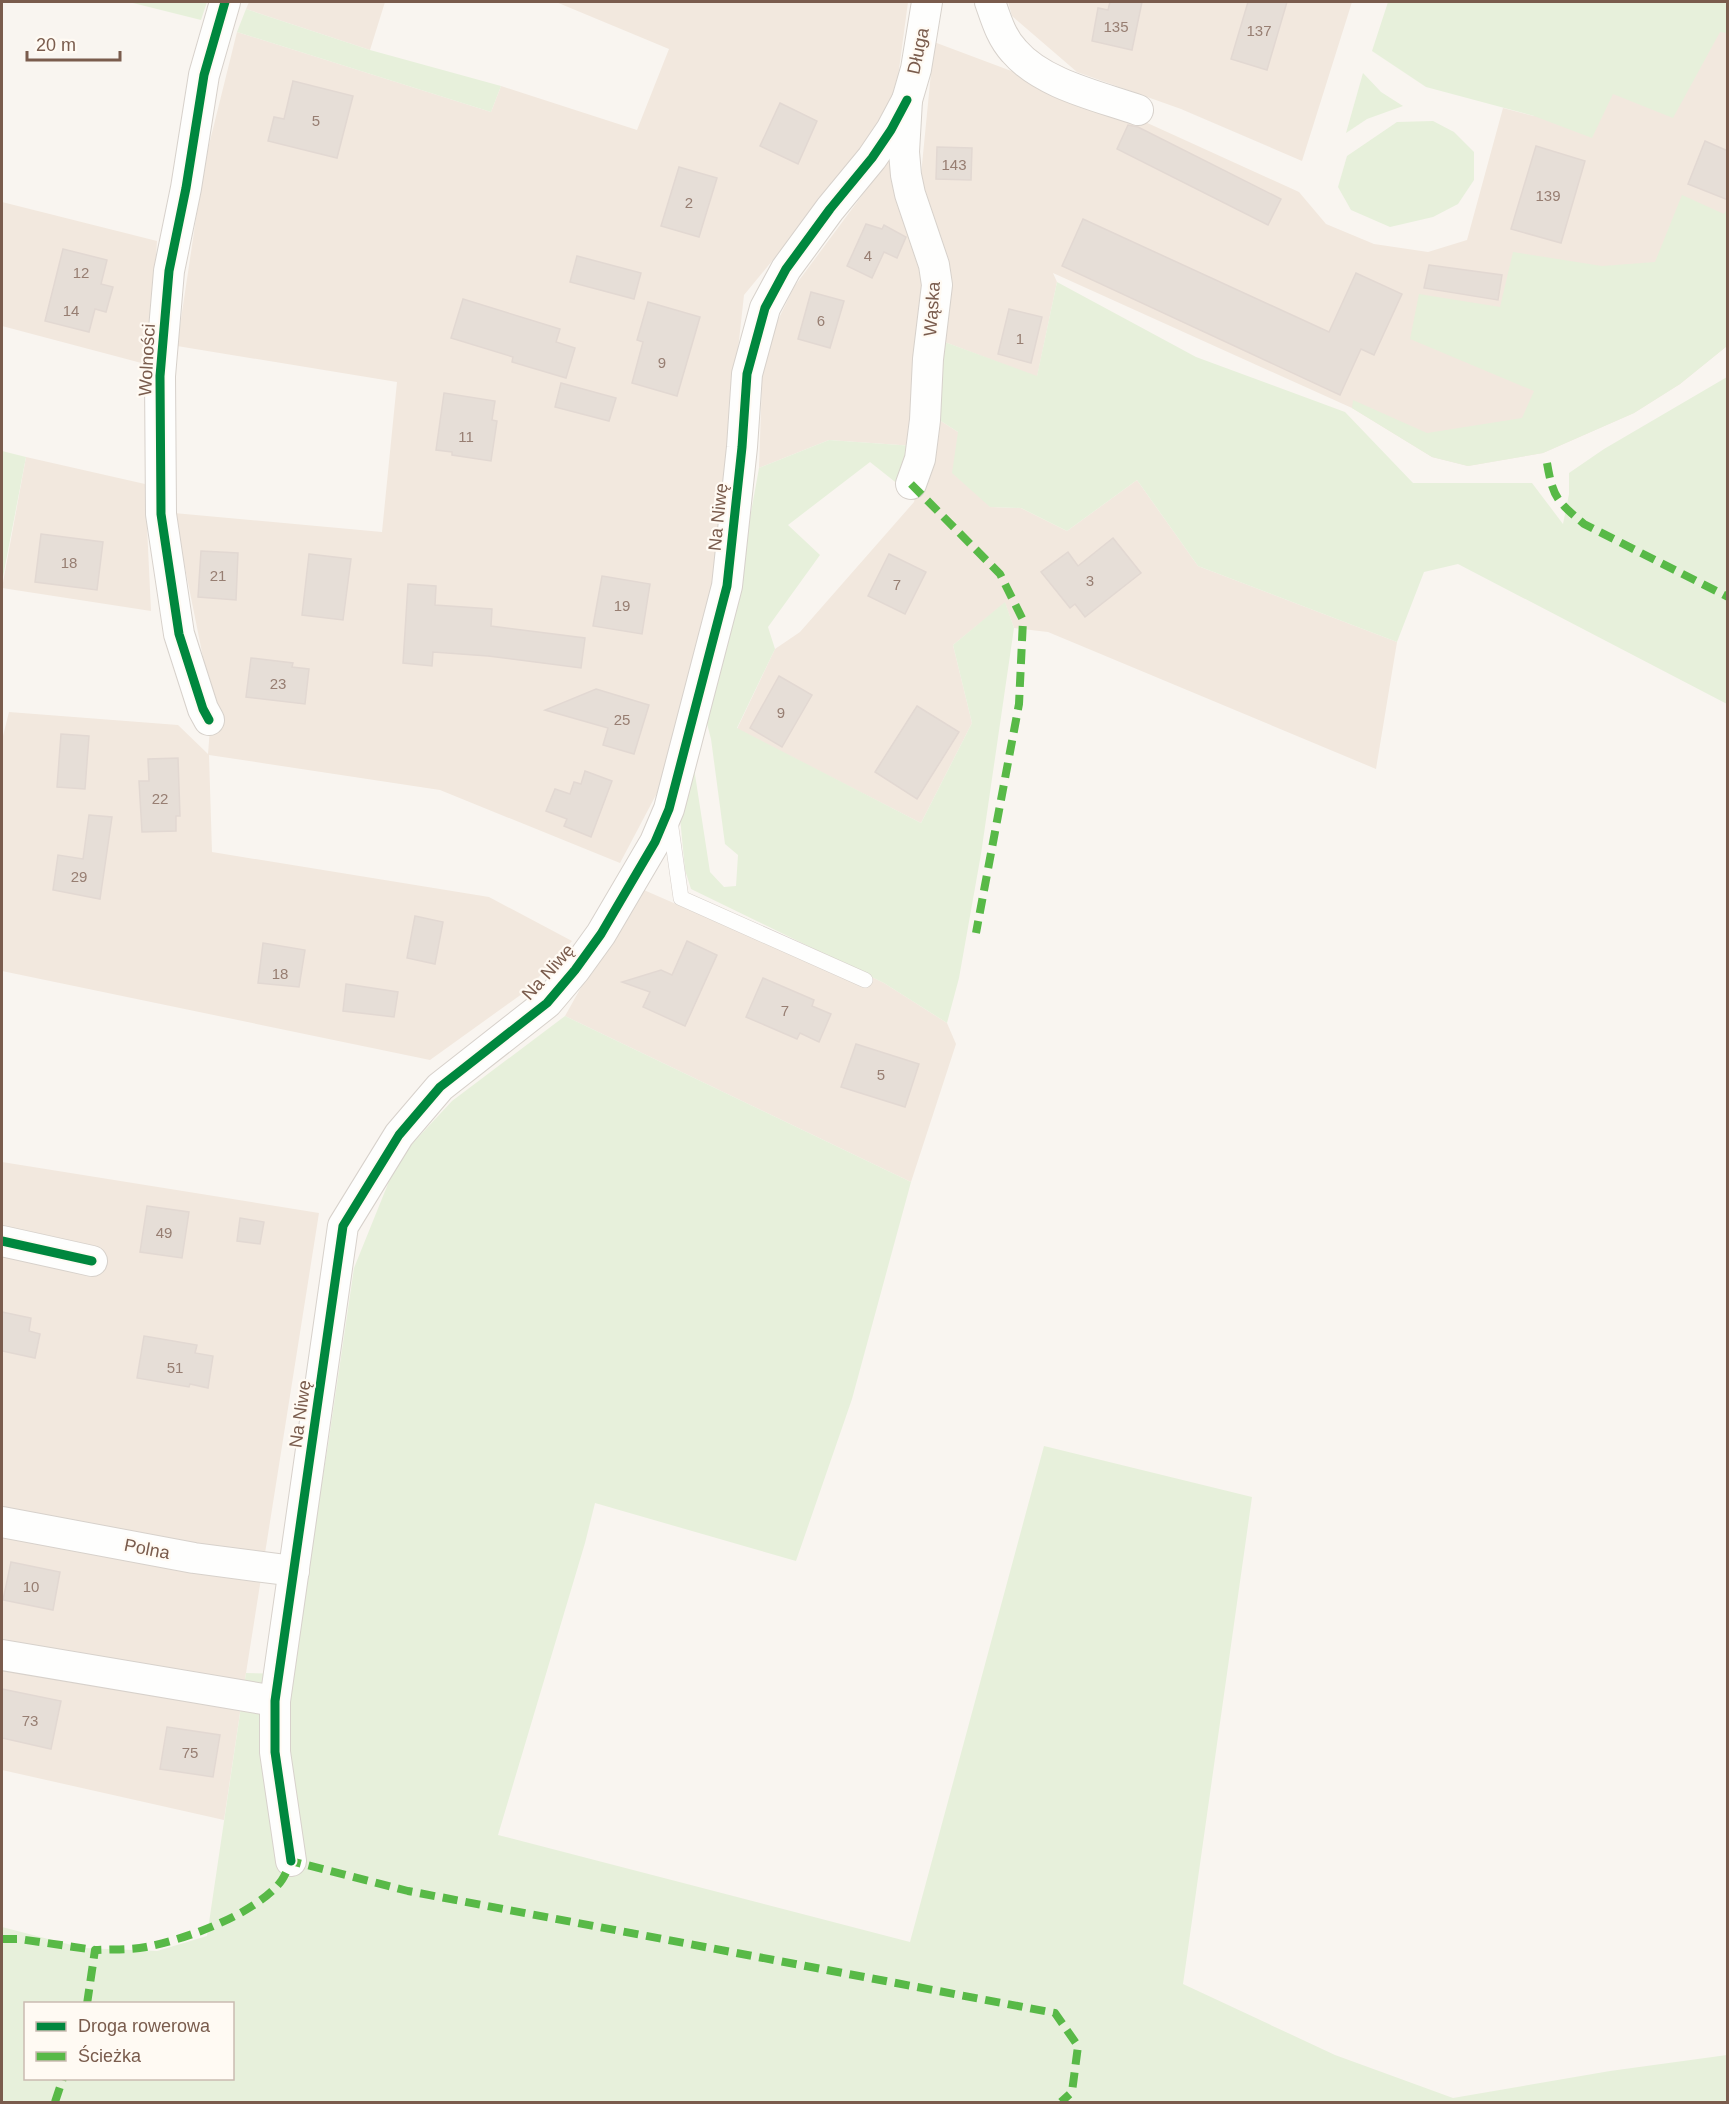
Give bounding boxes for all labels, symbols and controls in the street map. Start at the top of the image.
house number: 135 [1103,18,1129,35]
house number: 137 [1246,22,1272,39]
scale bar [27,24,120,62]
street label: Długa [903,25,933,76]
text: 20 m [36,35,76,55]
house number: 5 [312,112,320,129]
house number: 143 [941,156,967,173]
house number: 139 [1535,187,1561,204]
house number: 2 [685,194,693,211]
house number: 4 [864,247,872,264]
house number: 12 [73,264,89,281]
street label: Wąska [920,280,944,337]
house number: 14 [63,302,79,319]
house number: 6 [817,312,825,329]
street label: Wolności [135,323,159,397]
house number: 1 [1016,330,1024,347]
house number: 9 [658,354,666,371]
house number: 11 [458,428,474,445]
street label: Na Niwę [704,482,732,552]
house number: 18 [61,554,77,571]
house number: 21 [210,567,226,584]
house number: 3 [1086,572,1094,589]
house number: 7 [893,576,901,593]
house number: 19 [614,597,630,614]
house number: 23 [270,675,286,692]
house number: 9 [777,704,785,721]
house number: 25 [614,711,630,728]
house number: 22 [152,790,168,807]
house number: 29 [71,868,87,885]
street label: Na Niwę [518,940,578,1004]
house number: 18 [272,965,288,982]
house number: 7 [781,1002,789,1019]
house number: 5 [877,1066,885,1083]
house number: 49 [156,1224,172,1241]
house number: 51 [167,1359,183,1376]
street label: Na Niwę [285,1379,315,1449]
street label: Polna [122,1535,172,1563]
house number: 10 [23,1578,39,1595]
house number: 73 [22,1712,38,1729]
house number: 75 [182,1744,198,1761]
legend [24,2002,234,2080]
text: Droga rowerowa [78,2016,211,2036]
text: Ścieżka [78,2045,142,2066]

